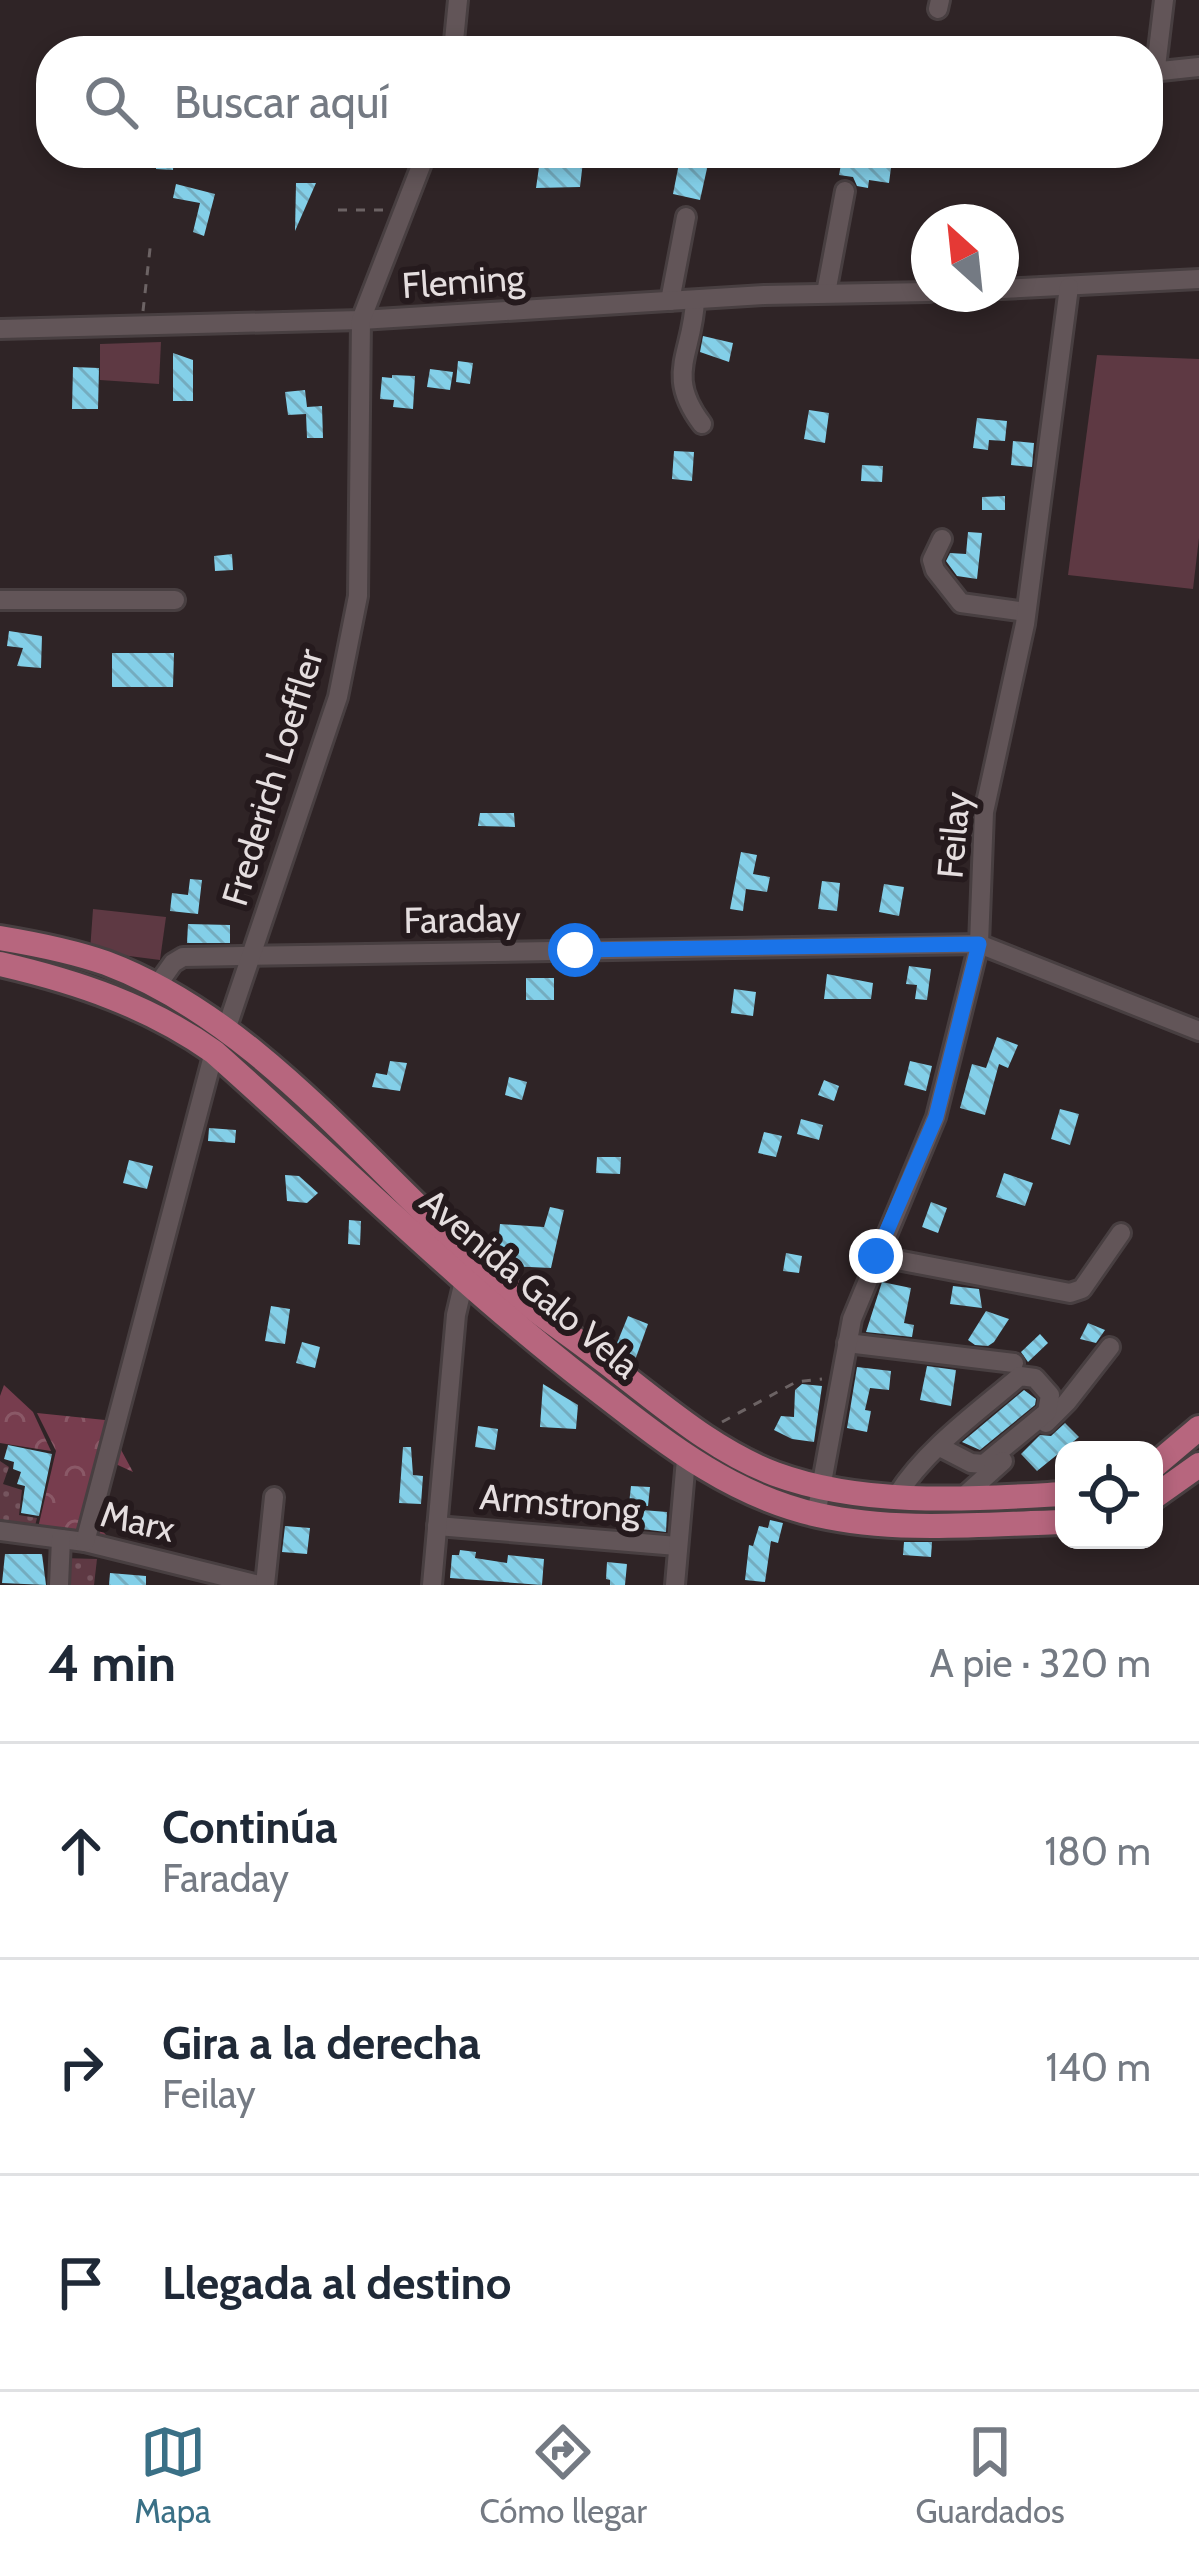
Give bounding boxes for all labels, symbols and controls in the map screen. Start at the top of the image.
search box [36,36,1163,168]
icon: search [78,69,144,135]
text: Buscar aquí [174,75,389,129]
north arrow [911,204,1019,312]
street label: Fleming [400,255,527,307]
street label: Frederich Loeffler [212,643,332,911]
street label: Feilay [927,790,979,880]
street label: Faraday [403,896,521,942]
route start [548,923,602,977]
street label: Avenida Galo Vela [412,1179,648,1387]
route end [849,1229,903,1283]
map controls [1055,1441,1163,1549]
button: locate [1055,1441,1163,1549]
street label: Armstrong [478,1474,643,1532]
street label: Marx [97,1491,179,1551]
text: 4 min [48,1632,176,1694]
text: A pie · 320 m [930,1639,1151,1687]
text: Continúa [162,1800,337,1854]
icon: ahead [48,1818,114,1884]
text: 180 m [1044,1827,1151,1875]
text: Faraday [162,1854,289,1902]
text: Gira a la derecha [162,2016,481,2070]
icon: right [48,2034,114,2100]
text: 140 m [1046,2043,1151,2091]
text: Feilay [162,2070,256,2118]
icon: arrive [48,2250,114,2316]
text: Llegada al destino [162,2256,511,2310]
tab: Mapa [134,2419,211,2531]
tab: Cómo llegar [479,2419,647,2531]
tab: Guardados [915,2419,1065,2531]

